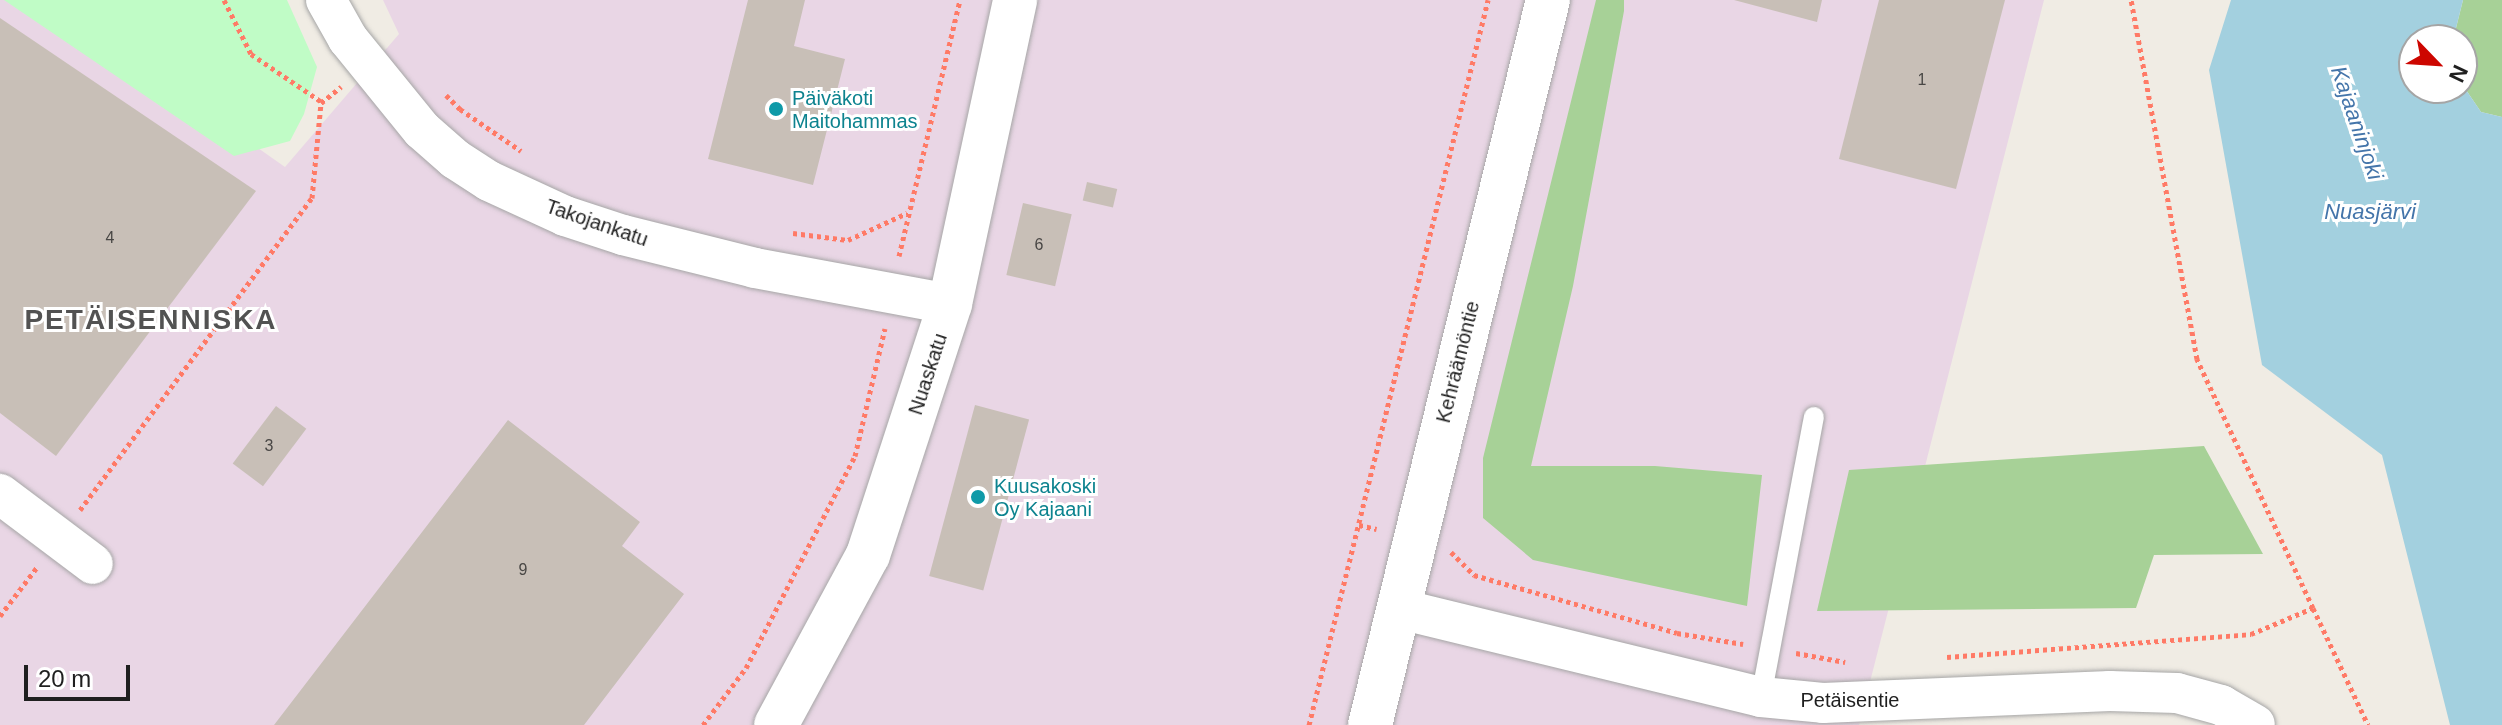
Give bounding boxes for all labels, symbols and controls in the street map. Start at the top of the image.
north arrow [2398,24,2478,104]
text: N [2444,61,2473,86]
water label: Kajaaninjoki [2325,63,2389,183]
house number: 1 [1918,70,1926,90]
place label: Päiväkoti Maitohammas [792,86,918,133]
marker: Päiväkoti Maitohammas [767,100,785,118]
street label: Takojankatu [543,194,651,252]
water label: Nuasjärvi [2324,199,2416,225]
house number: 4 [106,228,114,248]
house number: 6 [1035,235,1043,255]
street label: Kehräämöntie [1431,299,1485,425]
district label: PETÄISENNISKA [24,303,278,337]
street label: Nuaskatu [904,330,952,418]
house number: 3 [265,436,273,456]
place label: Kuusakoski Oy Kajaani [994,474,1096,521]
marker: Kuusakoski Oy Kajaani [969,488,987,506]
house number: 9 [519,560,527,580]
scale bar [28,649,134,699]
text: 20 m [38,665,91,692]
street label: Petäisentie [1801,688,1899,712]

